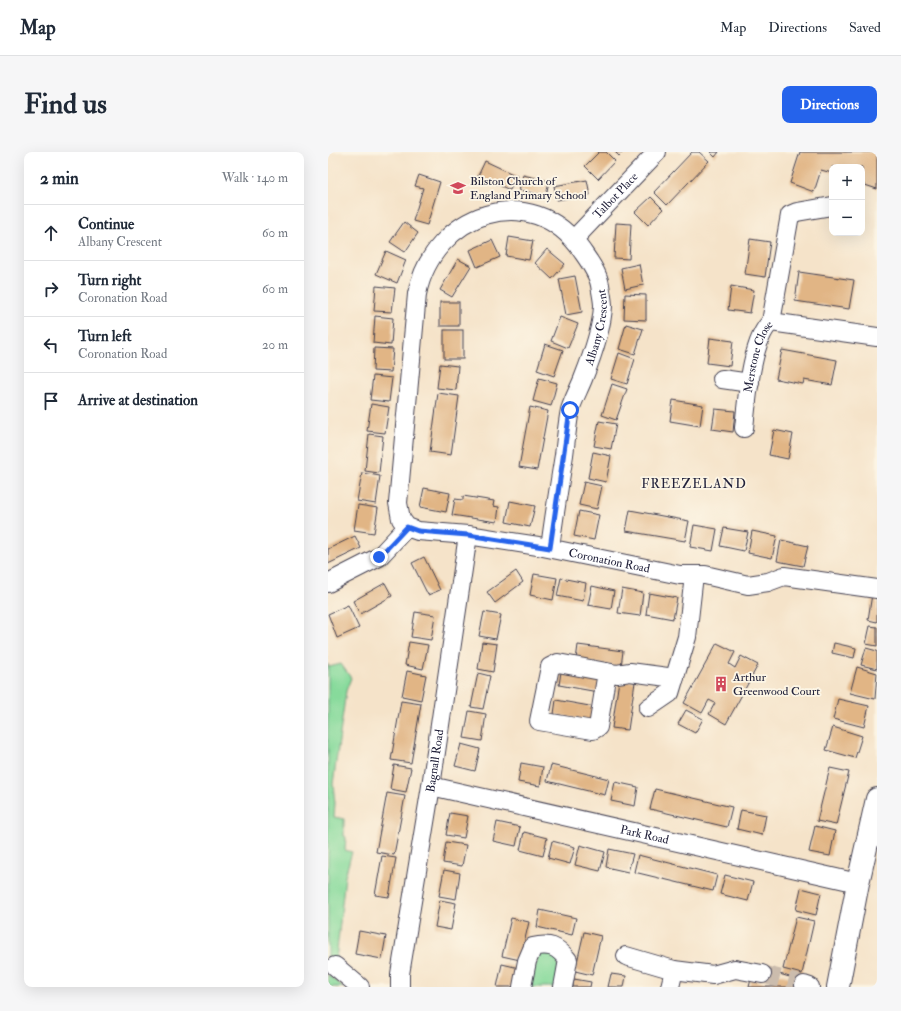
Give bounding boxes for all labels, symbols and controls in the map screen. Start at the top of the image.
text: Map [20,16,56,40]
text: Map [720,19,746,36]
text: Directions [768,19,827,36]
text: Saved [849,19,881,36]
button: Directions [782,86,877,123]
text: Find us [24,87,107,122]
map controls [829,164,865,236]
button: + [829,164,865,200]
text: 2 min [40,168,79,189]
street label: Talbot Place [590,169,641,222]
text: Walk · 140 m [222,170,288,186]
place label: Bilston Church of England Primary School [470,174,587,203]
school or university icon: Bilston Church of England Primary School [449,179,467,197]
button: − [829,200,865,236]
text: Continue [78,215,134,234]
icon: ahead [40,222,62,244]
text: 60 m [262,225,288,241]
text: Albany Crescent [78,234,162,250]
text: Turn right [78,271,141,290]
icon: right [40,278,62,300]
text: 60 m [262,281,288,297]
street label: Albany Crescent [581,288,611,368]
text: Coronation Road [78,290,167,306]
street label: Merstone Close [740,317,776,394]
text: Turn left [78,327,132,346]
icon: left [40,334,62,356]
text: 20 m [262,337,288,353]
text: Coronation Road [78,346,167,362]
icon: arrive [40,390,62,412]
text: Arrive at destination [78,391,198,410]
route start [561,401,579,419]
district label: FREEZELAND [641,476,747,492]
street label: Coronation Road [567,545,651,576]
route end [370,548,388,566]
place label: Arthur Greenwood Court [732,670,820,699]
building icon: Arthur Greenwood Court [712,675,730,693]
street label: Bagnall Road [423,728,447,793]
street label: Park Road [619,822,670,847]

